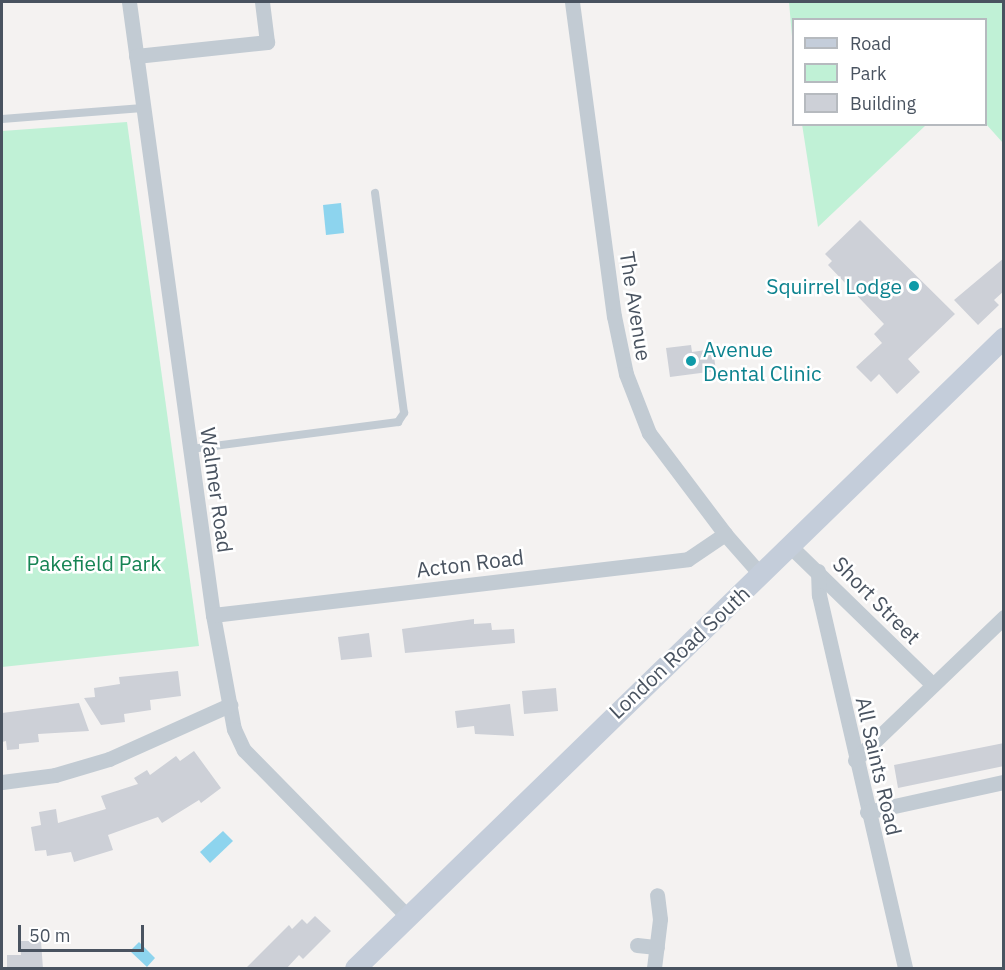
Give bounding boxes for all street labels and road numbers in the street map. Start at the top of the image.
street label: The Avenue [615,249,657,363]
street label: Walmer Road [196,426,238,554]
street label: Acton Road [415,544,525,582]
street label: Short Street [828,551,926,649]
street label: London Road South [603,580,755,724]
street label: All Saints Road [851,694,907,838]

